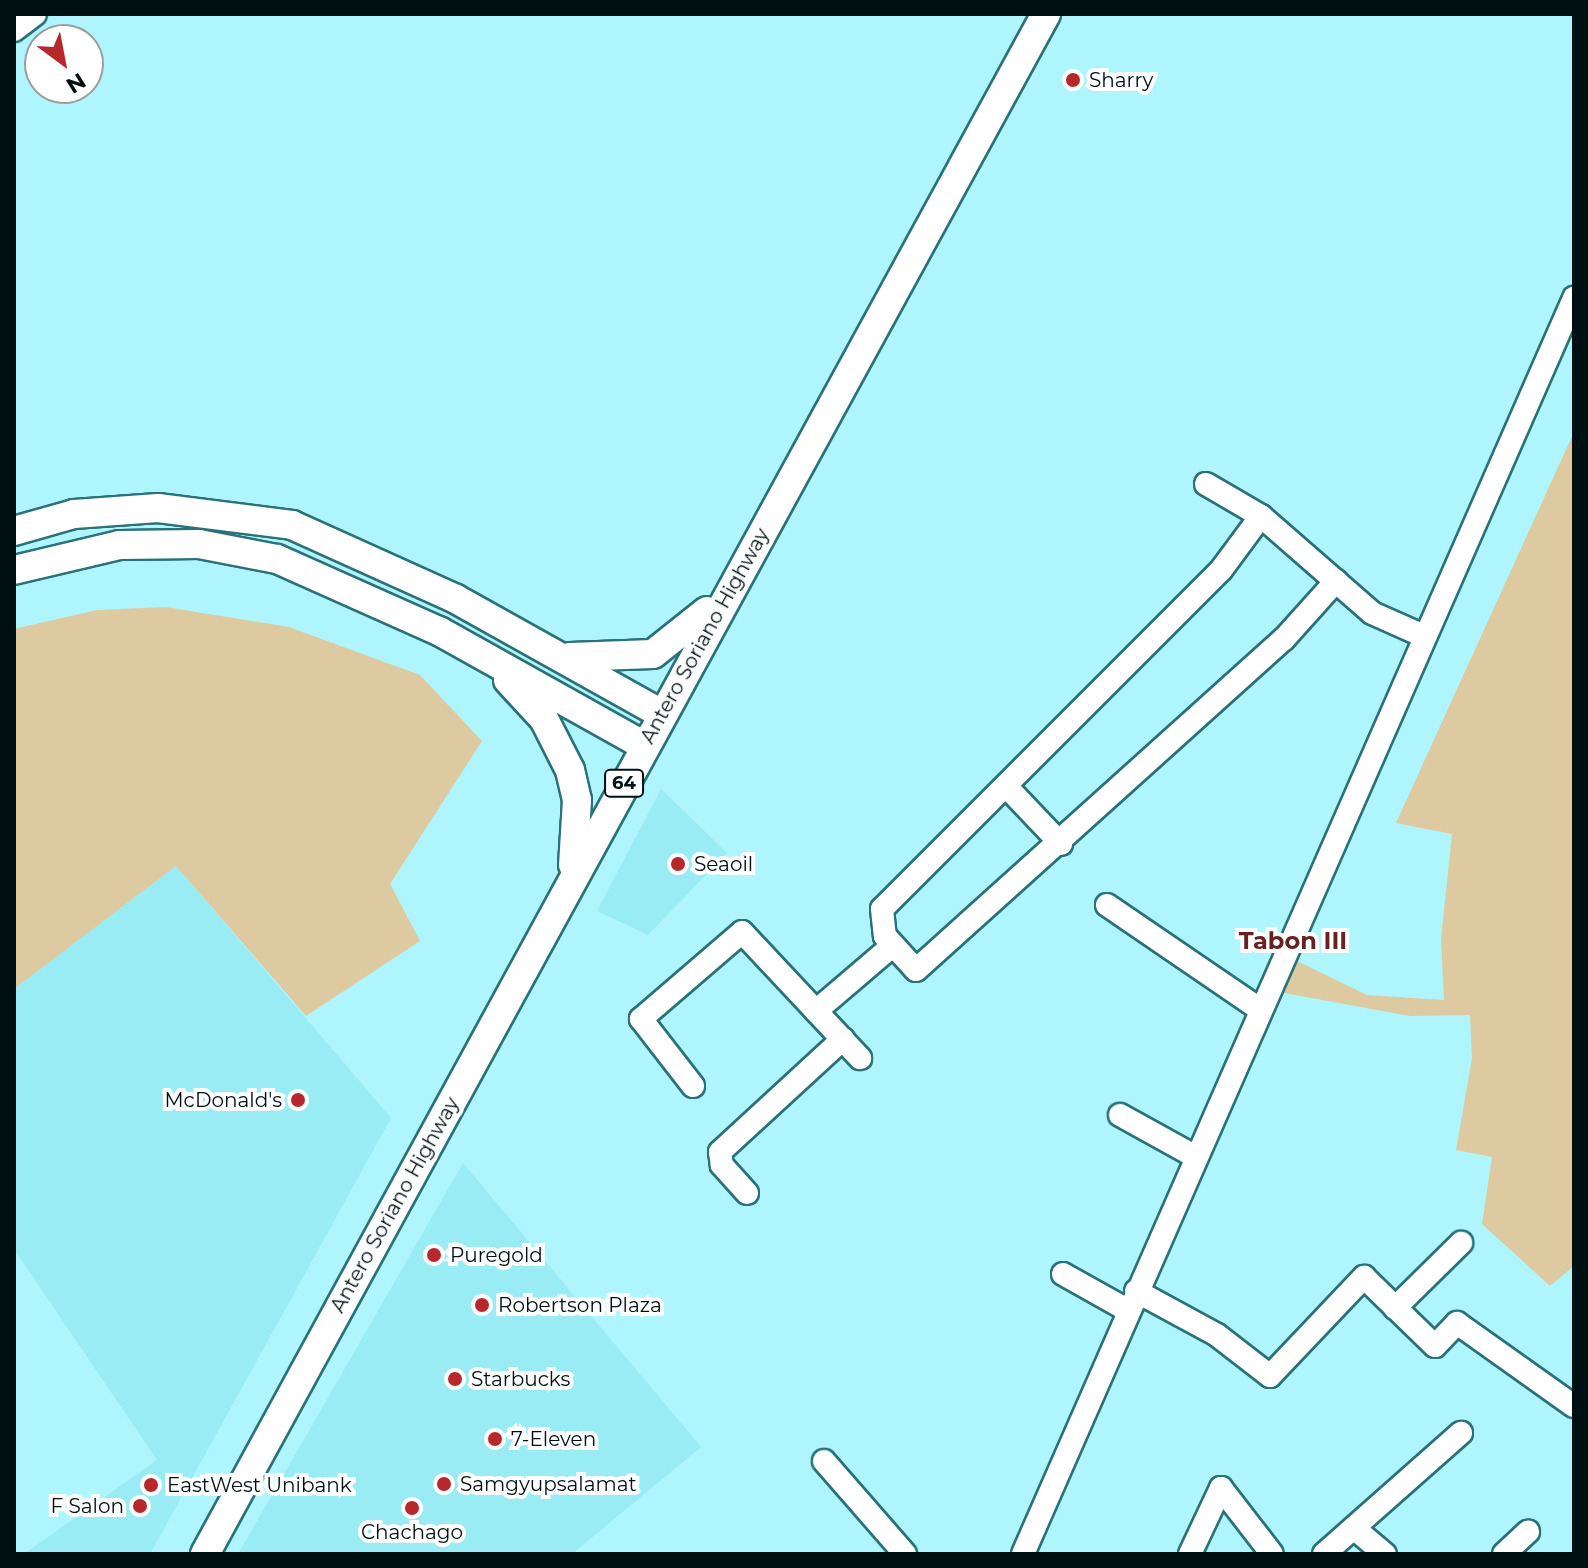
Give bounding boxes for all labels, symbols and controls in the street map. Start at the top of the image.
north arrow [24,24,104,104]
text: N [61,67,91,99]
place label: Sharry [1089,68,1153,92]
marker: Sharry [1064,71,1082,89]
street label: Antero Soriano Highway [636,524,774,748]
road number: 64 [604,769,644,797]
place label: Seaoil [694,852,753,876]
marker: Seaoil [669,855,687,873]
district label: Tabon III [1239,927,1347,955]
place label: McDonald's [165,1088,282,1112]
marker: McDonald's [289,1091,307,1109]
street label: Antero Soriano Highway [326,1093,464,1317]
place label: Puregold [450,1243,543,1267]
marker: Puregold [425,1246,443,1264]
place label: Robertson Plaza [498,1293,662,1317]
marker: Robertson Plaza [473,1296,491,1314]
place label: Starbucks [471,1367,570,1391]
marker: Starbucks [446,1370,464,1388]
place label: 7-Eleven [511,1427,596,1451]
marker: 7-Eleven [486,1430,504,1448]
place label: Samgyupsalamat [460,1472,637,1496]
place label: EastWest Unibank [167,1473,352,1497]
marker: Samgyupsalamat [435,1475,453,1493]
marker: EastWest Unibank [142,1476,160,1494]
place label: F Salon [51,1494,124,1518]
marker: F Salon [131,1497,149,1515]
marker: Chachago [403,1499,421,1517]
place label: Chachago [361,1520,463,1544]

